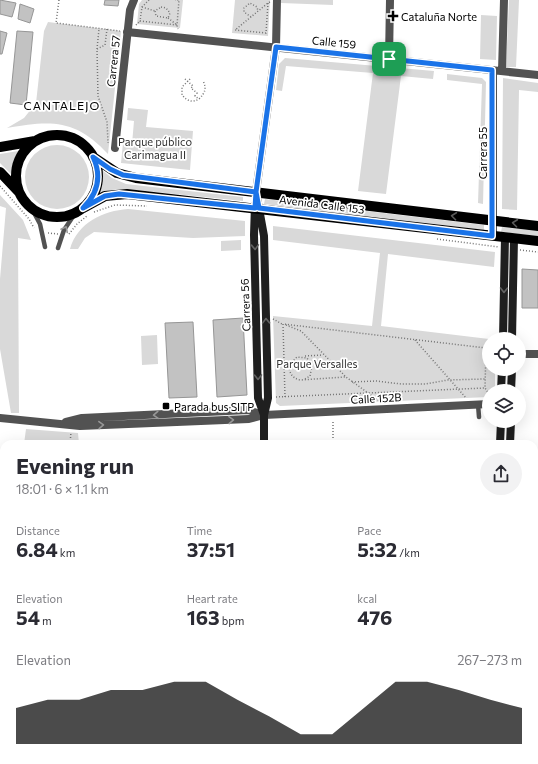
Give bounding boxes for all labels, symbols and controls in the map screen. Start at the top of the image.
place label: Cataluña Norte [401,10,477,23]
marker: Cataluña Norte [388,11,398,21]
street label: Calle 159 [311,33,357,51]
street label: Carrera 57 [104,34,122,88]
pin [372,42,406,76]
icon: arrive [378,48,400,70]
district label: CANTALEJO [24,98,100,113]
street label: Carrera 55 [476,127,489,179]
park label: Parque público Carimagua II [118,135,192,161]
street label: Avenida Calle 153 [279,192,365,216]
one-way arrow [451,212,457,221]
one-way arrow [512,219,518,228]
one-way arrow [60,226,68,233]
one-way arrow [250,244,259,250]
street label: Carrera 56 [238,278,252,332]
one-way arrow [500,287,508,293]
one-way arrow [262,318,270,324]
map controls [482,332,526,428]
button: locate [482,332,526,376]
park label: Parque Versalles [276,357,358,370]
one-way arrow [254,374,262,380]
button: layers [482,384,526,428]
street label: Calle 152B [350,390,402,406]
place label: Parada bus SITP [174,400,254,413]
marker: Parada bus SITP [161,401,171,411]
one-way arrow [153,410,159,419]
one-way arrow [228,415,234,424]
one-way arrow [98,420,104,429]
text: Evening run [16,452,134,479]
button: share [480,453,522,495]
text: 18:01 · 6 × 1.1 km [16,481,109,497]
text: Distance [16,524,60,537]
text: Time [187,524,212,537]
text: Pace [357,524,381,537]
text: 6.84 [16,537,58,561]
text: 37:51 [187,537,235,561]
text: 5:32 [357,537,397,561]
text: km [58,546,75,559]
text: /km [397,546,420,559]
text: Elevation [16,592,62,605]
text: Heart rate [187,592,238,605]
text: kcal [357,592,377,605]
text: 54 [16,605,40,629]
text: 163 [187,605,220,629]
text: 476 [357,605,392,629]
text: m [40,614,52,627]
text: bpm [220,614,244,627]
text: Elevation [16,652,71,668]
text: 267–273 m [457,652,522,668]

